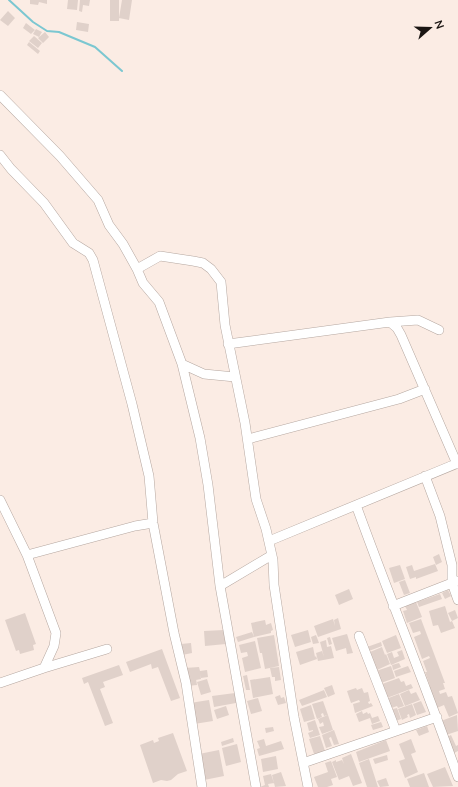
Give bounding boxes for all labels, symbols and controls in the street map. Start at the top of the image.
north arrow [410,8,450,48]
text: N [430,18,447,31]

